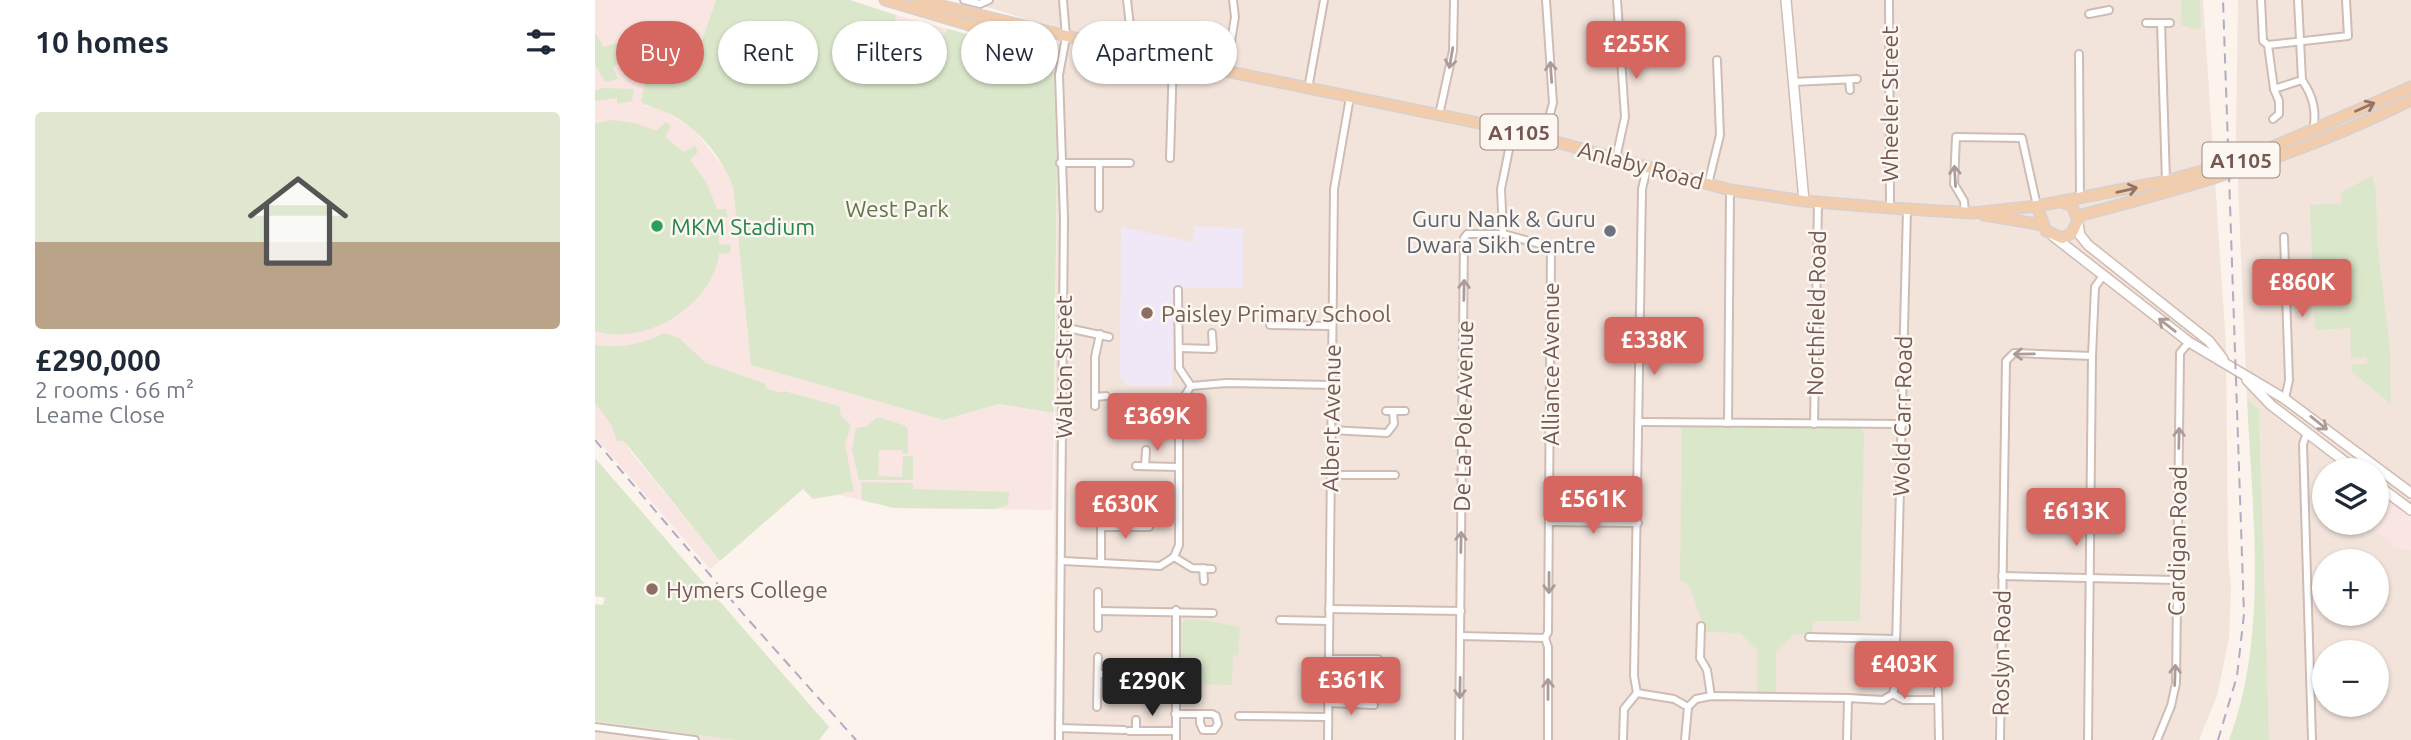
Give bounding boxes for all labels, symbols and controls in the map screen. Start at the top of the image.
chip: Buy [616,21,704,84]
chip: Rent [718,21,818,84]
chip: Filters [832,21,947,84]
chip: New [961,21,1058,84]
chip: Apartment [1072,21,1237,84]
pin: £255K [1587,22,1685,81]
icon: filters [522,23,560,61]
text: 10 homes [35,25,169,59]
street label: Wheeler Street [1877,26,1902,182]
text: £255K [1602,31,1670,56]
one-way arrow [1444,46,1457,69]
one-way arrow [1544,61,1557,84]
one-way arrow [2353,100,2375,113]
road number: A1105 [1481,114,1557,150]
street label: Anlaby Road [1576,136,1706,194]
road number: A1105 [2203,142,2279,178]
icon: home [235,158,361,284]
one-way arrow [1949,165,1962,188]
one-way arrow [2115,182,2138,196]
park label: West Park [845,196,949,221]
place label: Guru Nank & Guru Dwara Sikh Centre [1406,206,1596,257]
place label: MKM Stadium [671,214,815,239]
marker: MKM Stadium [649,218,665,234]
marker: Guru Nank & Guru Dwara Sikh Centre [1602,223,1618,239]
street label: Northfield Road [1802,230,1830,396]
pin: £860K [2253,260,2351,319]
text: £860K [2268,269,2336,294]
one-way arrow [1457,279,1471,302]
street label: Alliance Avenue [1538,282,1563,446]
street label: Walton Street [1051,295,1076,439]
place label: Paisley Primary School [1161,301,1391,326]
marker: Paisley Primary School [1139,305,1155,321]
pin: £338K [1605,318,1703,377]
one-way arrow [2158,318,2177,333]
street label: De La Pole Avenue [1449,320,1477,512]
text: £338K [1620,327,1688,352]
street label: Wold Carr Road [1888,335,1916,497]
text: £290,000 [35,343,161,377]
street label: Albert Avenue [1317,344,1345,492]
one-way arrow [2013,347,2036,361]
text: 2 rooms · 66 m² [35,377,194,402]
pin: £369K [1108,393,1206,453]
text: Leame Close [35,402,165,427]
text: £369K [1123,403,1191,428]
one-way arrow [2309,415,2327,431]
one-way arrow [2172,427,2186,450]
map controls [2312,458,2389,717]
button: layers [2312,458,2389,535]
street label: Cardigan Road [2163,466,2191,616]
pin: £561K [1544,476,1642,536]
pin: £630K [1076,482,1174,541]
text: £561K [1559,486,1627,511]
pin: £613K [2027,489,2125,548]
text: £630K [1091,491,1159,516]
text: £613K [2042,498,2110,523]
one-way arrow [1454,531,1468,554]
button: + [2312,549,2389,626]
one-way arrow [1542,572,1556,595]
place label: Hymers College [666,577,828,602]
marker: Hymers College [644,581,660,597]
street label: Roslyn Road [1987,590,2015,716]
button: − [2312,640,2389,717]
pin: £403K [1855,642,1953,701]
text: £403K [1870,651,1938,676]
pin: £290K [1103,658,1201,718]
pin: £361K [1302,658,1400,717]
one-way arrow [2169,664,2182,687]
text: £361K [1317,667,1385,692]
text: £290K [1118,668,1186,693]
one-way arrow [1453,676,1467,699]
one-way arrow [1541,677,1555,700]

